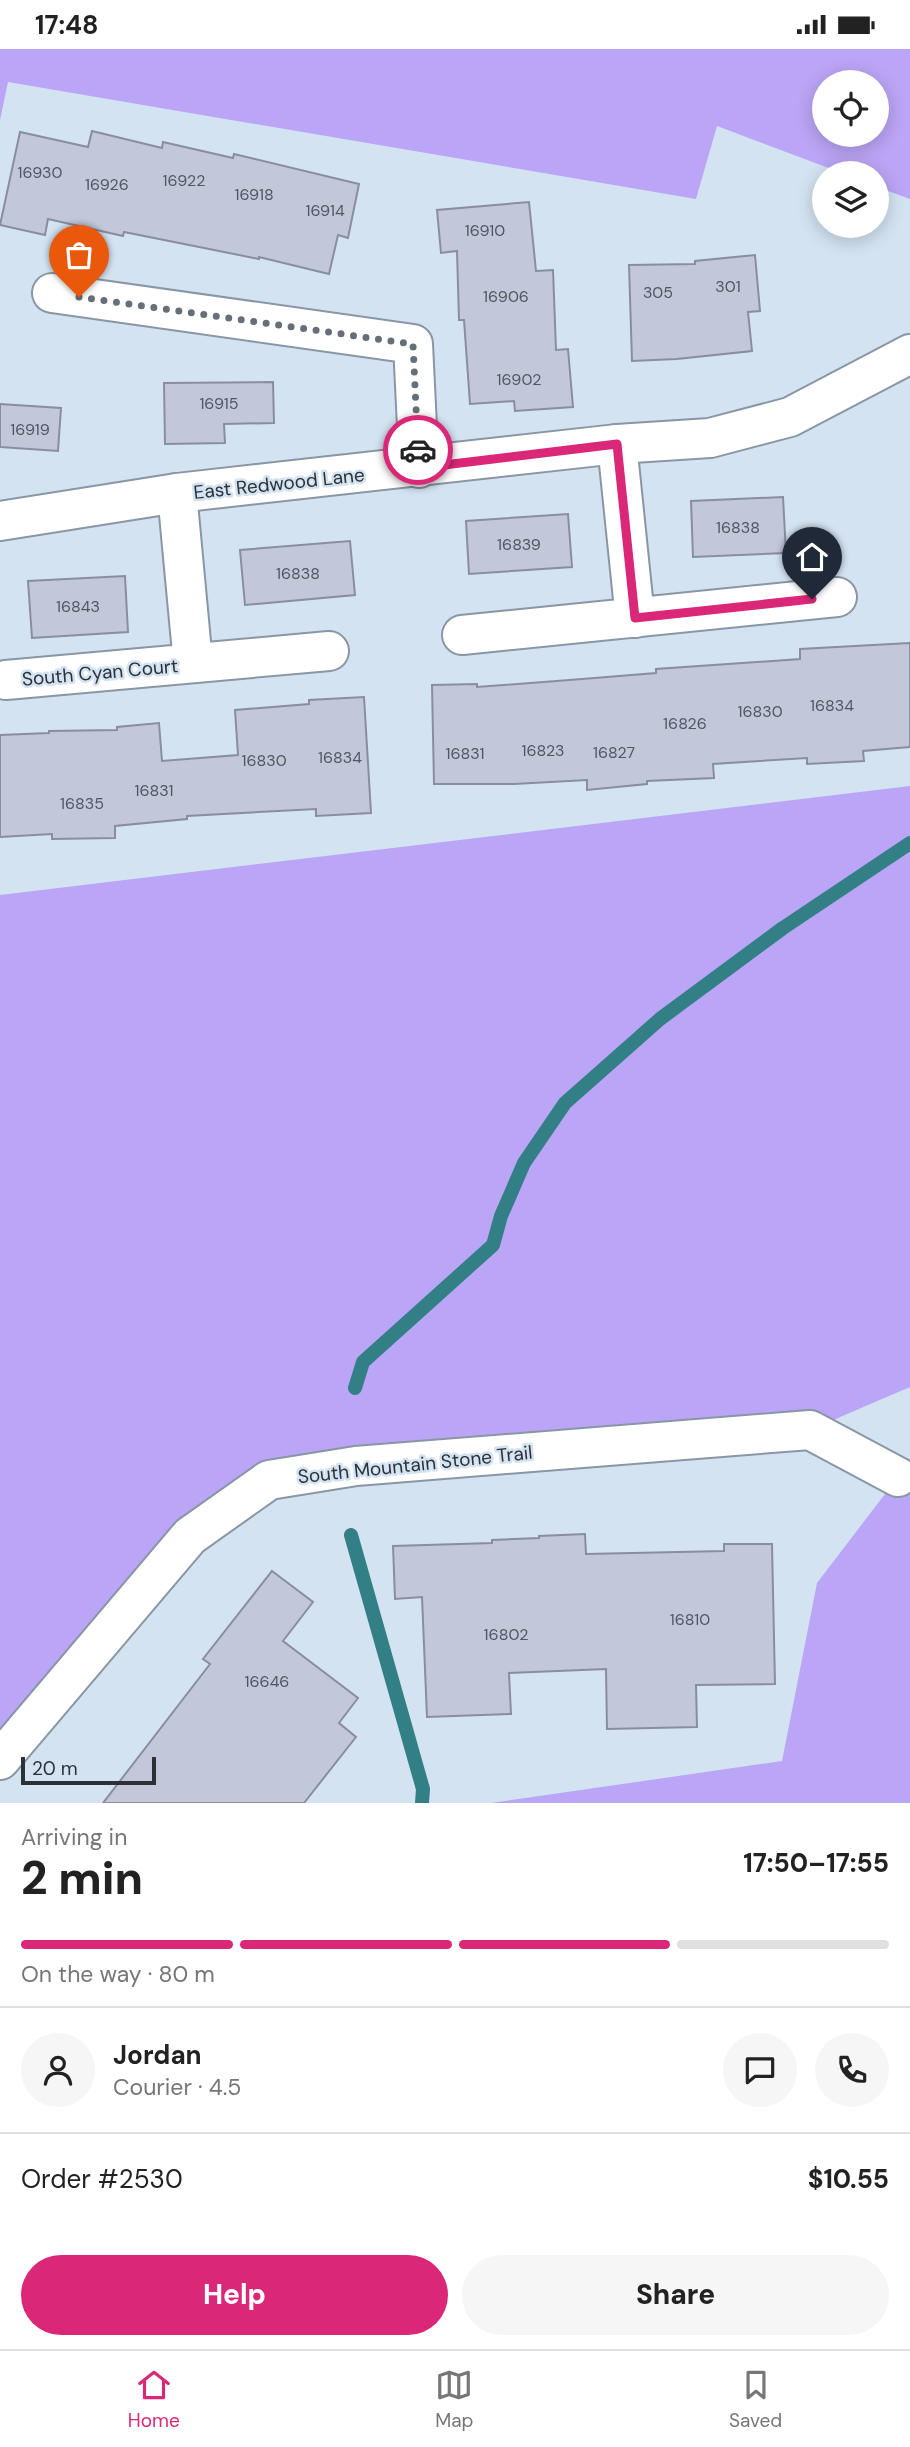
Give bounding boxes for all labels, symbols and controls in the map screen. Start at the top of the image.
text: 17:48 [35,8,98,42]
map controls [812,70,889,238]
button: locate [812,70,889,147]
button: layers [812,161,889,238]
house number: 16930 [18,162,62,183]
house number: 16922 [163,170,205,191]
house number: 16926 [85,174,129,195]
house number: 16918 [234,184,274,205]
house number: 16914 [305,200,345,221]
house number: 16910 [465,220,505,241]
pin [49,225,109,297]
icon: bag [60,236,98,274]
house number: 301 [715,276,741,297]
house number: 305 [643,282,673,303]
house number: 16906 [483,286,529,307]
house number: 16902 [497,369,541,390]
house number: 16915 [199,393,239,414]
courier [383,415,453,485]
house number: 16919 [10,419,50,440]
icon: car [399,431,437,469]
street label: East Redwood Lane [192,462,366,505]
house number: 16838 [716,517,760,538]
pin [782,527,842,599]
house number: 16839 [497,534,541,555]
icon: home [793,538,831,576]
house number: 16838 [276,563,320,584]
house number: 16843 [56,596,100,617]
street label: South Cyan Court [21,653,179,692]
house number: 16834 [810,695,854,716]
house number: 16830 [737,701,783,722]
house number: 16826 [663,713,707,734]
house number: 16823 [521,740,565,761]
house number: 16827 [593,742,635,763]
house number: 16831 [446,743,484,764]
house number: 16834 [318,747,362,768]
house number: 16830 [241,750,287,771]
house number: 16831 [135,780,173,801]
house number: 16835 [60,793,104,814]
street label: South Mountain Stone Trail [296,1440,534,1489]
house number: 16810 [670,1609,710,1630]
house number: 16802 [484,1624,528,1645]
house number: 16646 [245,1671,289,1692]
scale bar [21,1754,156,1786]
text: 20 m [32,1756,78,1781]
text: Arriving in [21,1822,127,1852]
text: 17:50–17:55 [743,1846,889,1880]
text: 2 min [21,1848,143,1908]
text: On the way · 80 m [21,1959,215,1989]
button: person [21,2033,95,2107]
button: chat [723,2033,797,2107]
button: phone [815,2033,889,2107]
text: Jordan [113,2038,202,2072]
text: Courier · 4.5 [113,2072,241,2102]
text: Order #2530 [21,2162,183,2196]
text: $10.55 [808,2162,889,2196]
button: Help [21,2255,448,2335]
button: Share [462,2255,889,2335]
tab: Home [128,2366,180,2433]
tab: Map [435,2366,473,2433]
tab: Saved [729,2366,782,2433]

